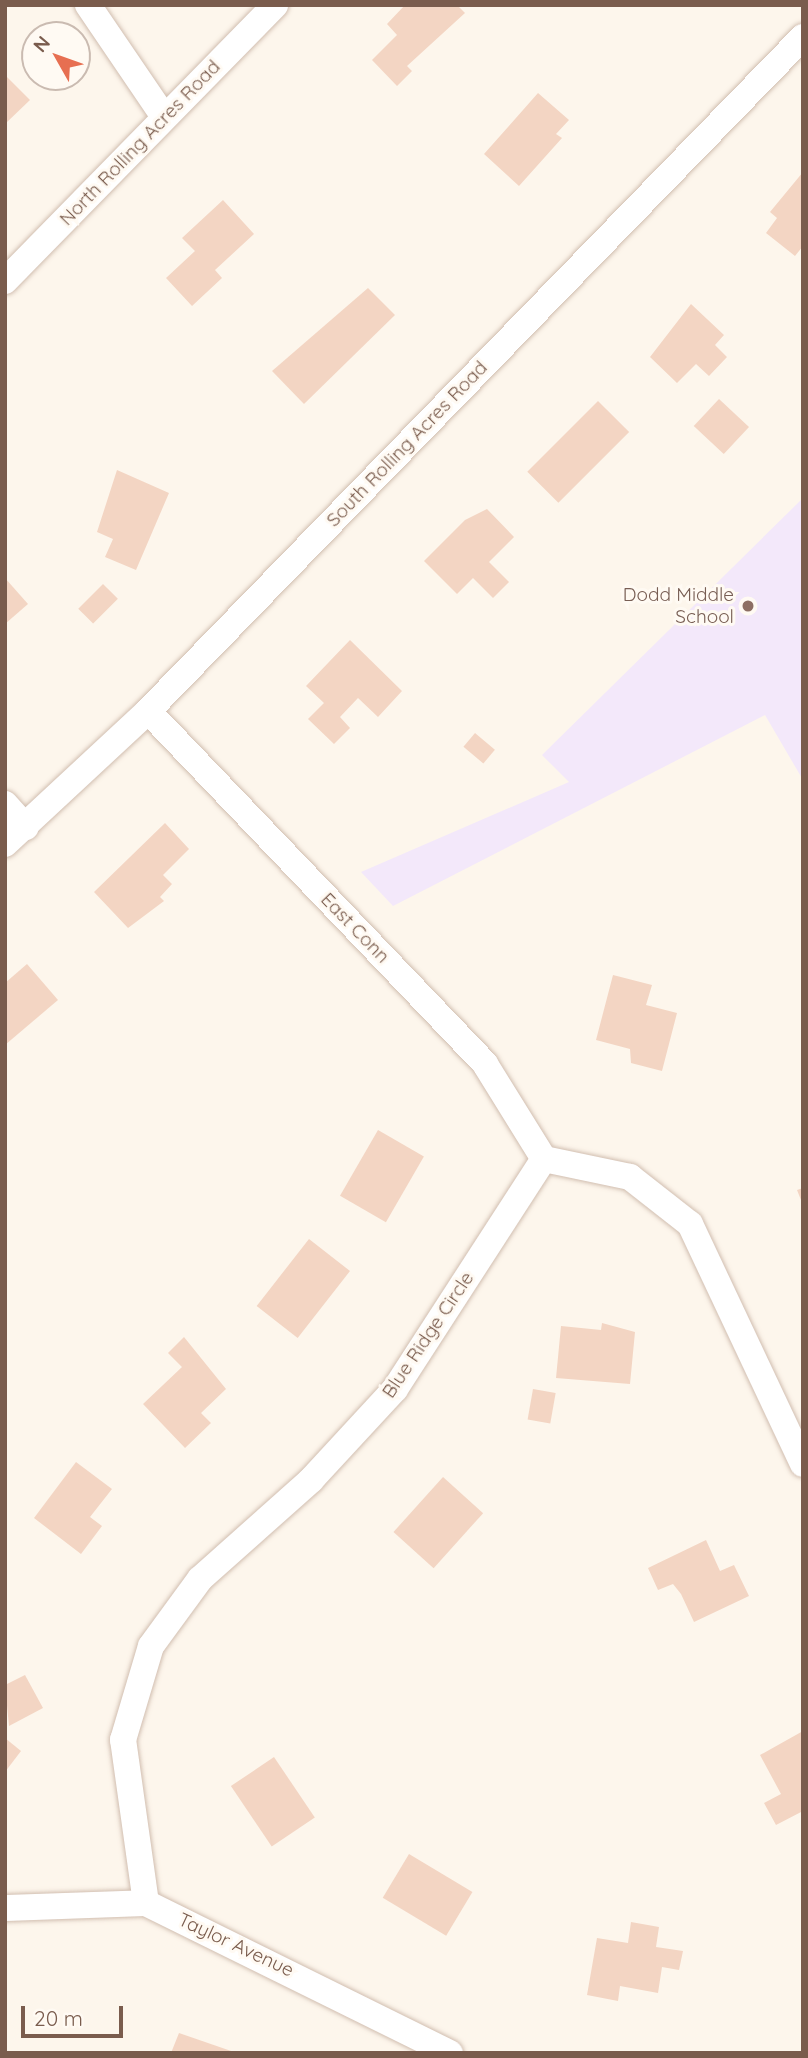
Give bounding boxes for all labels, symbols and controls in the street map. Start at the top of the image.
north arrow [21,21,91,91]
text: N [28,31,55,57]
street label: North Rolling Acres Road [55,56,225,230]
street label: South Rolling Acres Road [322,356,492,532]
place label: Dodd Middle School [623,584,734,628]
marker: Dodd Middle School [740,598,756,614]
street label: East Conn [316,888,394,968]
street label: Blue Ridge Circle [377,1268,479,1402]
street label: Taylor Avenue [175,1908,297,1982]
scale bar [24,1992,126,2036]
text: 20 m [34,2005,83,2031]

